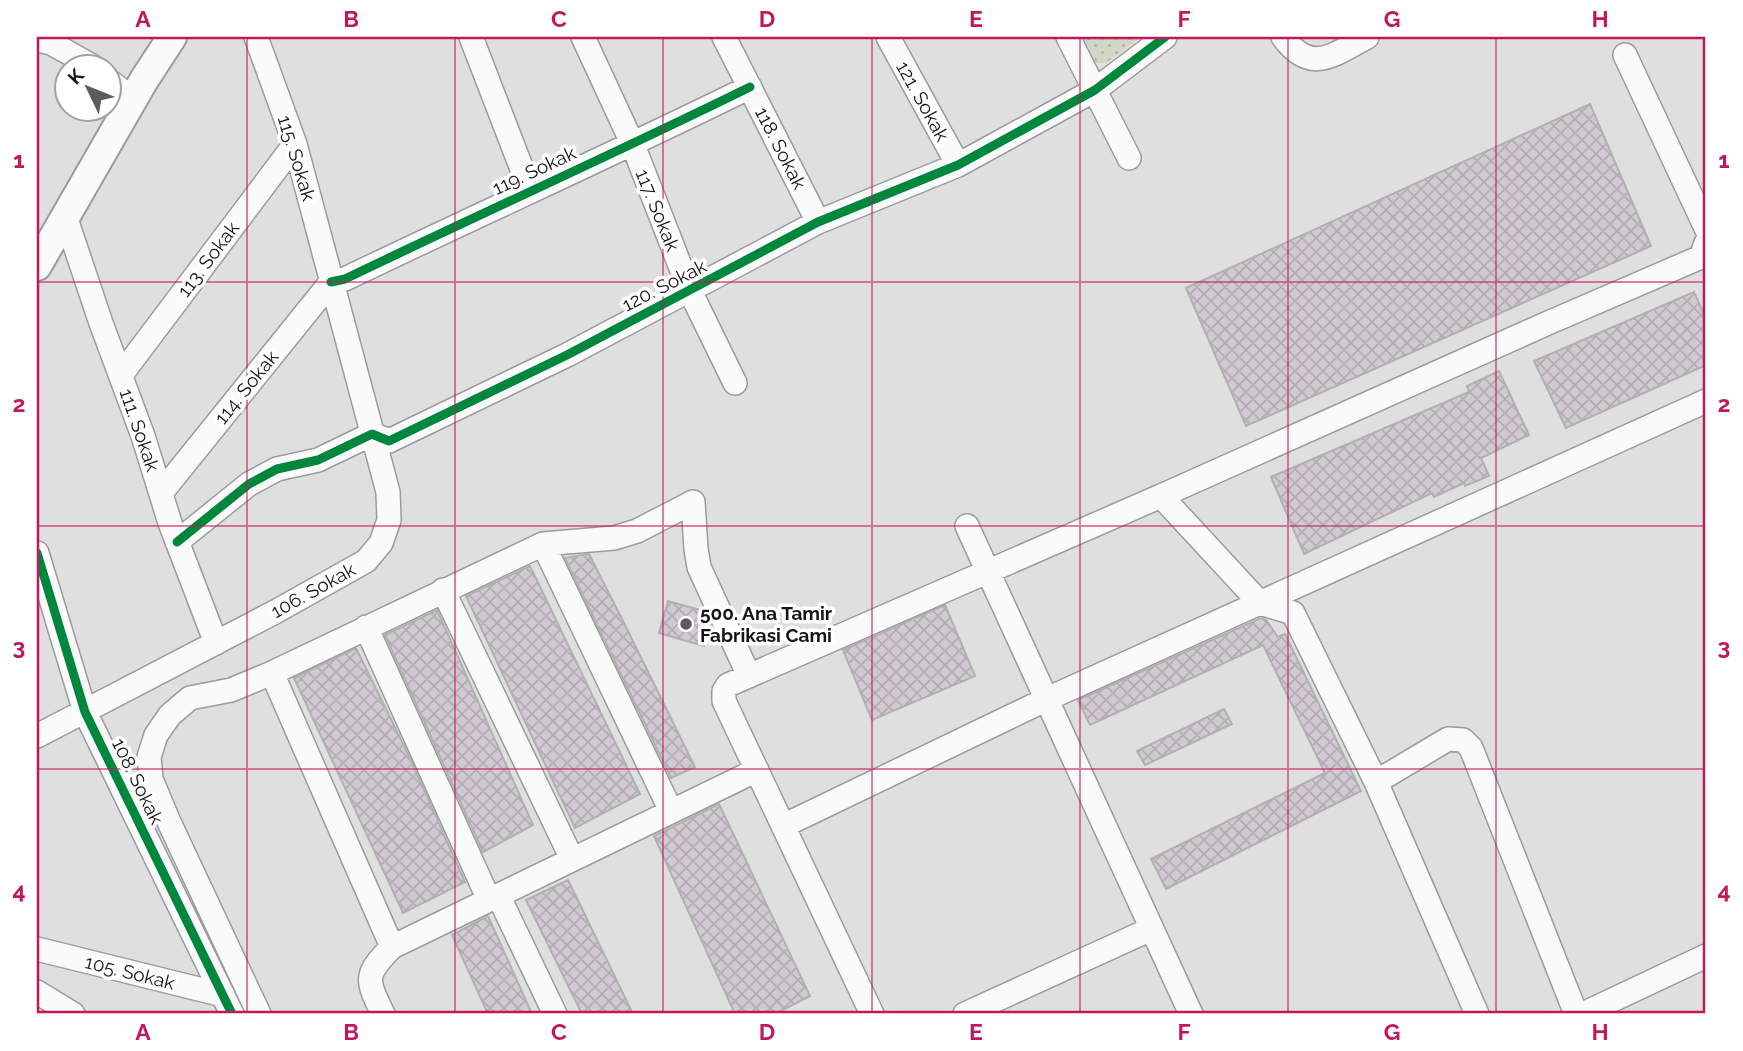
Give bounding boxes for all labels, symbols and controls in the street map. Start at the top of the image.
text: A [135,5,151,32]
text: B [343,5,359,32]
text: C [551,5,567,32]
text: D [759,5,775,32]
text: E [969,5,983,32]
text: F [1177,5,1191,32]
text: G [1384,5,1400,32]
text: H [1591,5,1609,32]
north arrow [52,52,122,122]
street label: 121. Sokak [892,57,954,145]
text: K [63,64,88,89]
street label: 118. Sokak [751,103,811,193]
street label: 115. Sokak [274,113,320,203]
street label: 119. Sokak [489,141,579,199]
text: 1 [13,146,25,173]
text: 1 [1718,146,1730,173]
street label: 117. Sokak [632,166,684,254]
street label: 113. Sokak [173,217,243,301]
street label: 120. Sokak [618,254,710,316]
street label: 114. Sokak [210,346,282,428]
street label: 111. Sokak [116,386,164,474]
text: 2 [13,390,25,417]
text: 2 [1718,390,1730,417]
street label: 106. Sokak [267,558,359,622]
place label: 500. Ana Tamir Fabrikasi Cami [700,602,833,646]
marker: 500. Ana Tamir Fabrikasi Cami [678,616,694,632]
text: 3 [13,633,25,660]
text: 3 [1718,633,1730,660]
street label: 108. Sokak [108,734,168,828]
text: 4 [12,877,26,904]
text: 4 [1717,877,1731,904]
street label: 105. Sokak [83,950,177,994]
text: A [135,1018,151,1045]
text: B [343,1018,359,1045]
text: C [551,1018,567,1045]
text: D [759,1018,775,1045]
text: E [969,1018,983,1045]
text: F [1177,1018,1191,1045]
text: G [1384,1018,1400,1045]
text: H [1591,1018,1609,1045]

